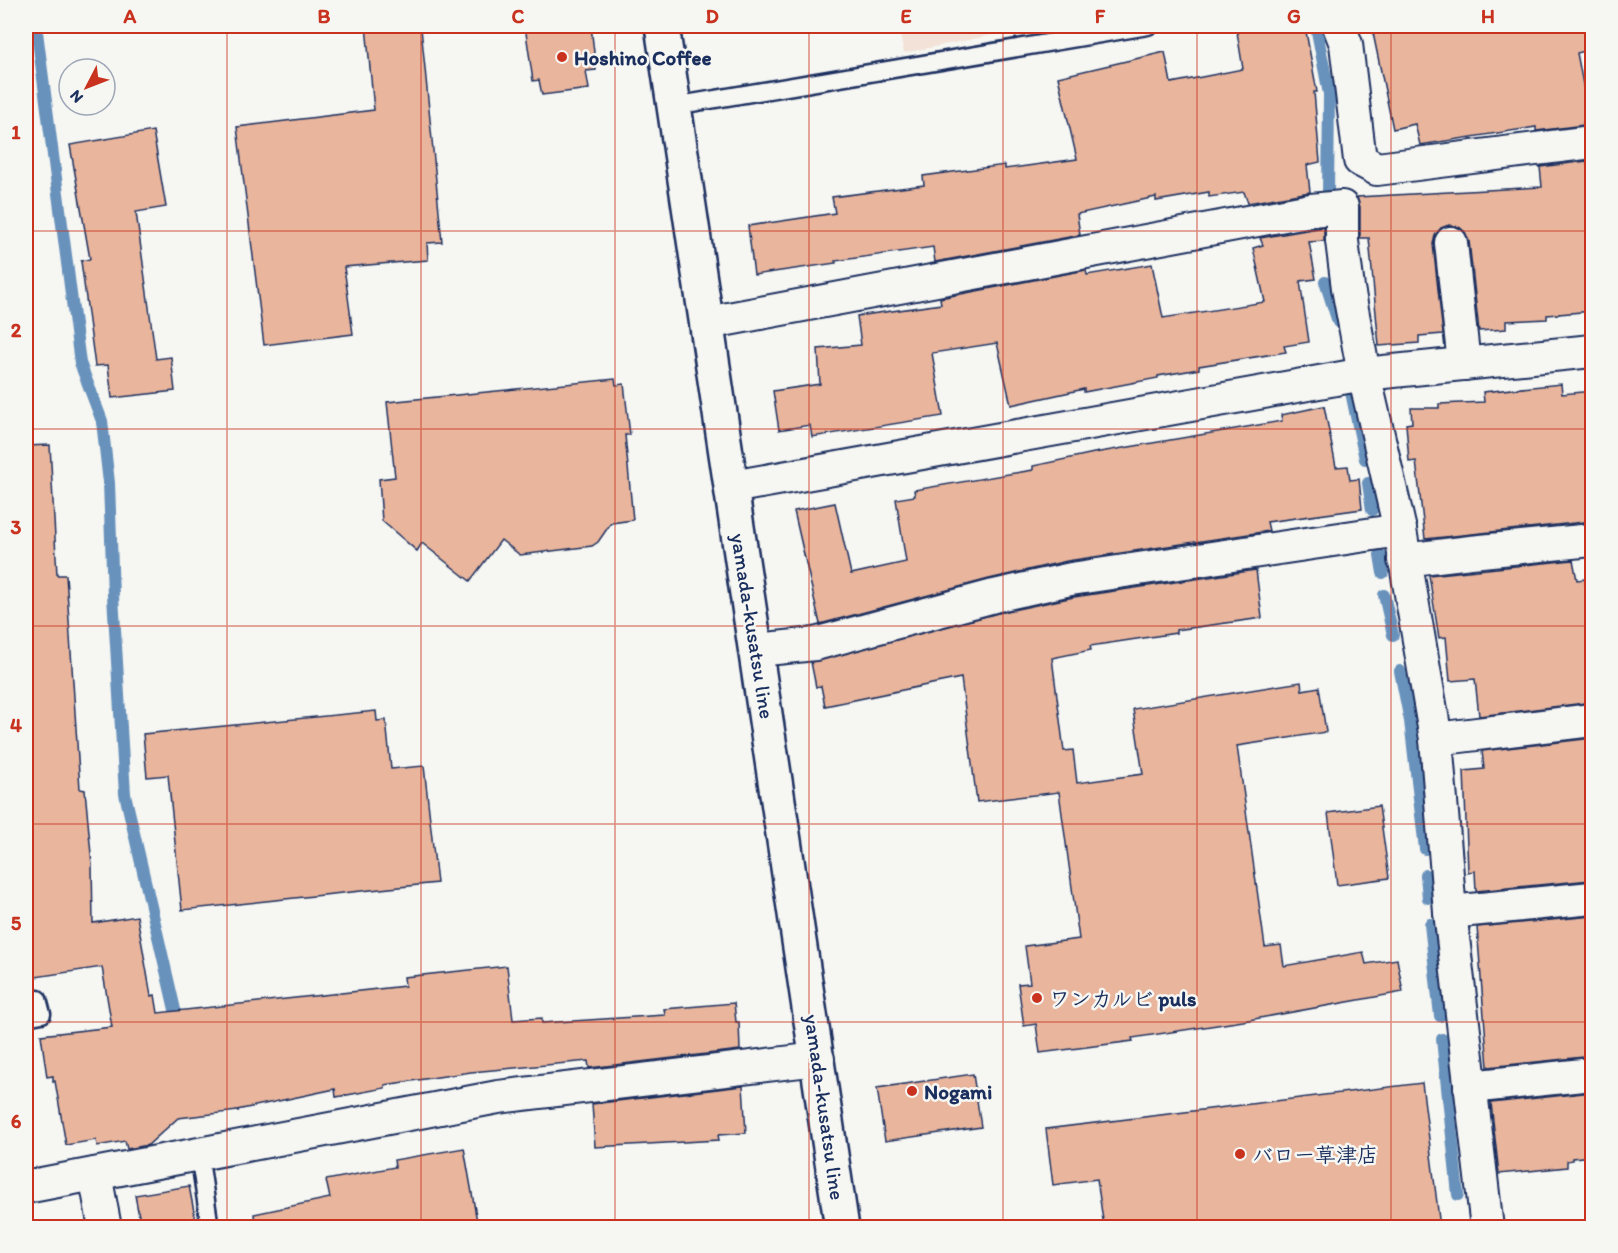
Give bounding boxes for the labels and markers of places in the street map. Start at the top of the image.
place label: Hoshino Coffee [574,45,712,70]
marker: Hoshino Coffee [555,50,569,64]
place label: ワンカルビ puls [1049,986,1196,1012]
marker: ワンカルビ puls [1030,991,1044,1005]
place label: Nogami [924,1079,992,1105]
marker: Nogami [905,1084,919,1098]
place label: バロー草津店 [1252,1142,1378,1167]
marker: バロー草津店 [1233,1147,1247,1161]

